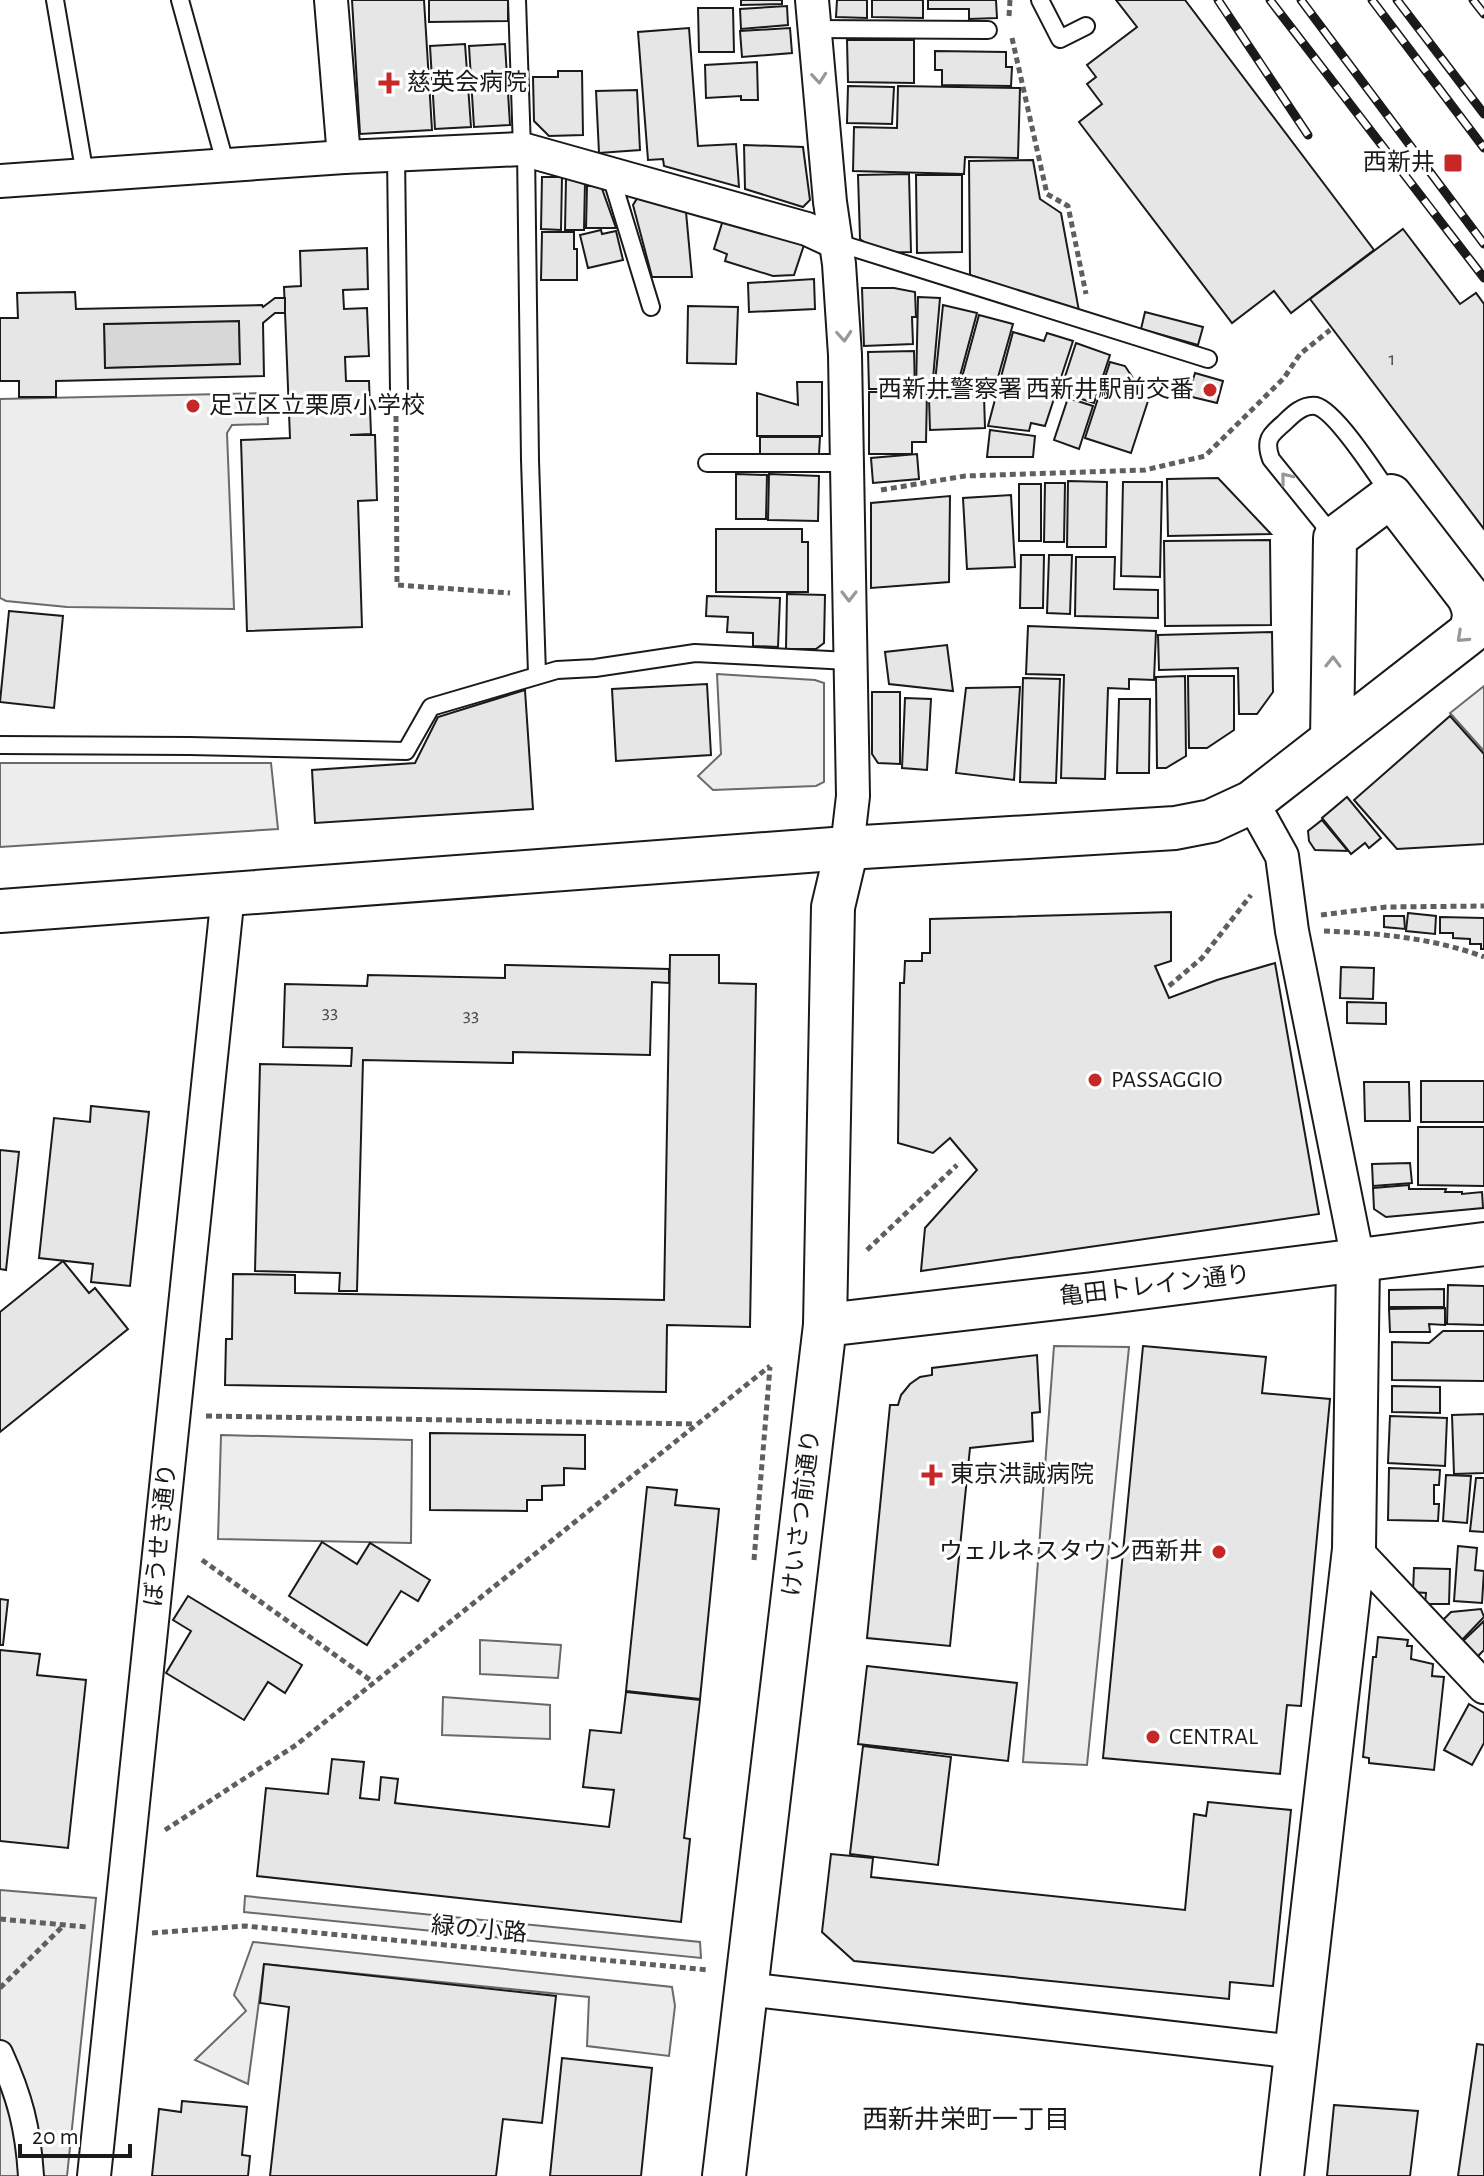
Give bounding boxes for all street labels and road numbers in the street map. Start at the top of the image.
street label: 亀田トレイン通り [1058,1260,1252,1310]
street label: けいさつ前通り [778,1428,824,1598]
street label: ぼうせき通り [141,1462,180,1608]
street label: 緑の小路 [430,1912,528,1946]

